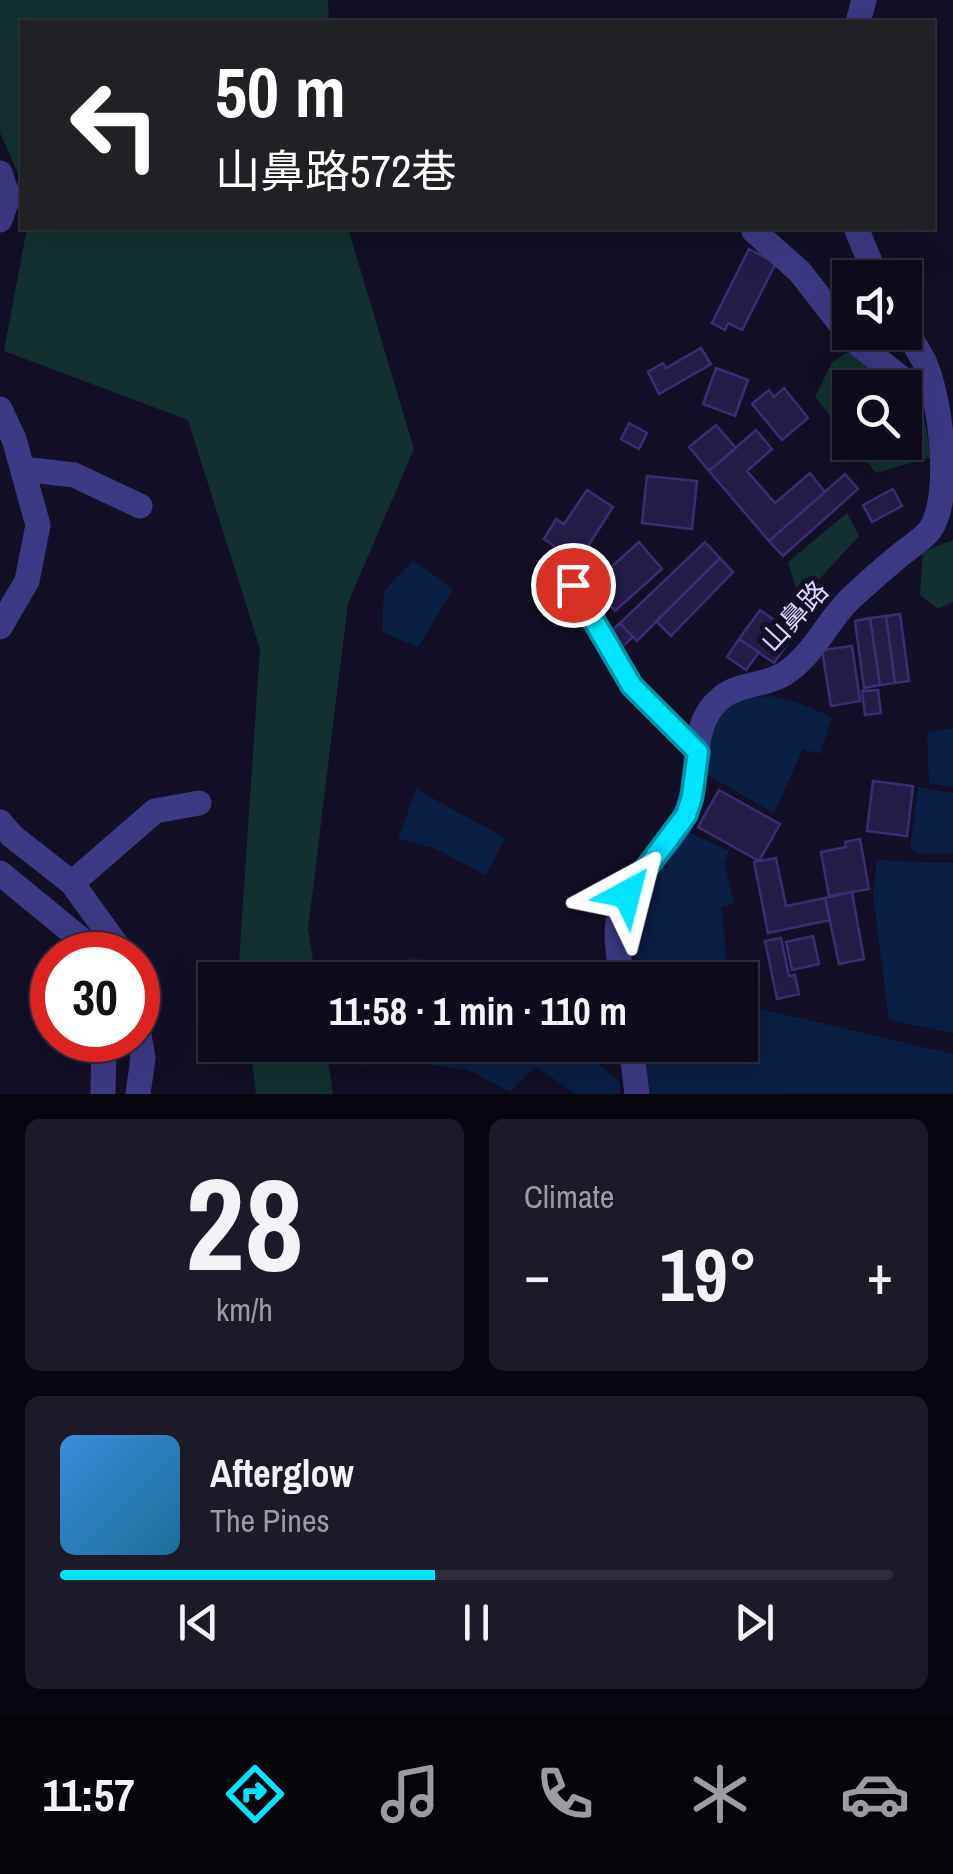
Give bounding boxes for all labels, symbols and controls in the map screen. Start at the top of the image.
text: 50 m [215,45,346,139]
icon: left [50,60,180,190]
text: 山鼻路572巷 [215,140,457,201]
map controls [832,260,922,460]
button: sound [832,260,922,350]
button: search [832,370,922,460]
pin [531,543,616,628]
icon: arrive [546,558,601,613]
street label: 山鼻路 [751,572,837,660]
position arrow [575,842,679,946]
speed limit sign: 30 [30,932,160,1062]
text: 11:58 · 1 min · 110 m [329,986,627,1037]
text: 28 [185,1135,304,1311]
text: Climate [524,1175,614,1218]
text: 19° [659,1223,758,1324]
text: − [524,1237,550,1311]
text: + [867,1237,893,1311]
text: km/h [216,1288,273,1331]
text: Afterglow [210,1448,354,1499]
text: The Pines [210,1499,330,1542]
icon: previous [171,1595,226,1650]
icon: pause [449,1595,504,1650]
icon: next [727,1595,782,1650]
icon: directions [220,1759,290,1829]
icon: music [375,1759,445,1829]
icon: phone [530,1759,600,1829]
icon: climate [685,1759,755,1829]
icon: car [840,1759,910,1829]
text: 11:57 [43,1764,135,1825]

